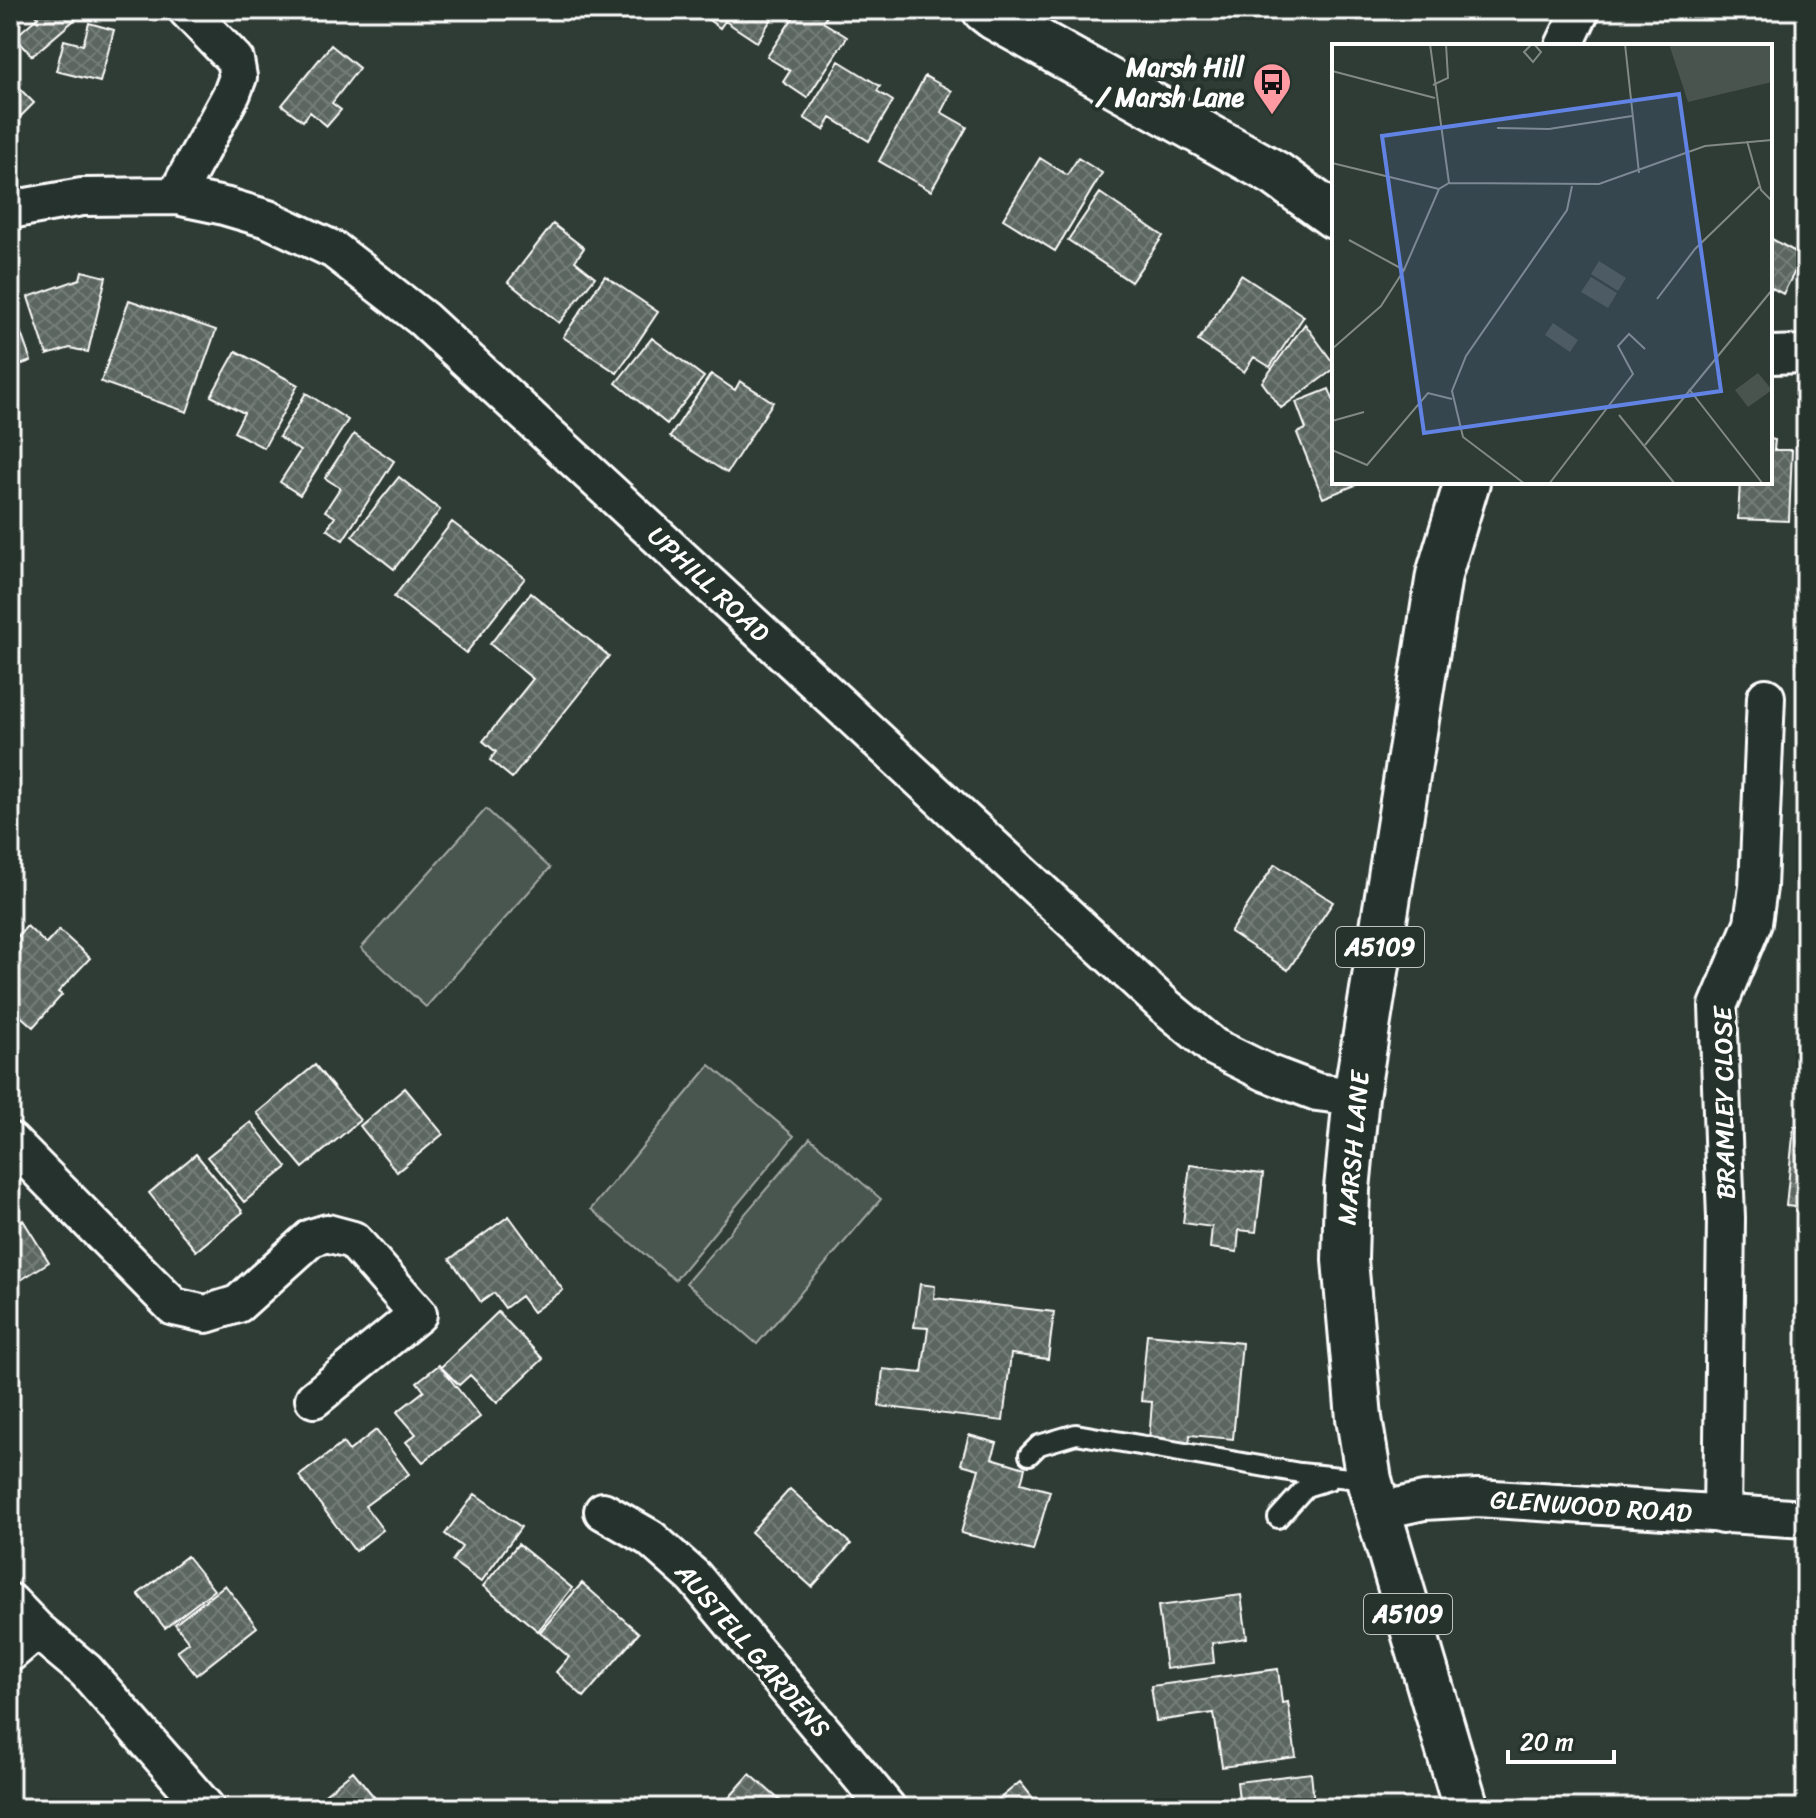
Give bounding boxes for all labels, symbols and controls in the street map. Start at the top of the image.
place label: Marsh Hill / Marsh Lane [1094,44,1246,120]
inset map [1332,44,1772,484]
bus stop icon: Marsh Hill / Marsh Lane [1251,61,1293,116]
street label: UPHILL ROAD [636,514,782,654]
road number: A5109 [1336,927,1424,967]
street label: BRAMLEY CLOSE [1699,1005,1749,1200]
street label: MARSH LANE [1323,1067,1383,1227]
street label: GLENWOOD ROAD [1489,1476,1694,1536]
street label: AUSTELL GARDENS [663,1551,843,1748]
road number: A5109 [1364,1594,1452,1634]
scale bar [1508,1714,1614,1764]
text: 20 m [1520,1721,1574,1763]

